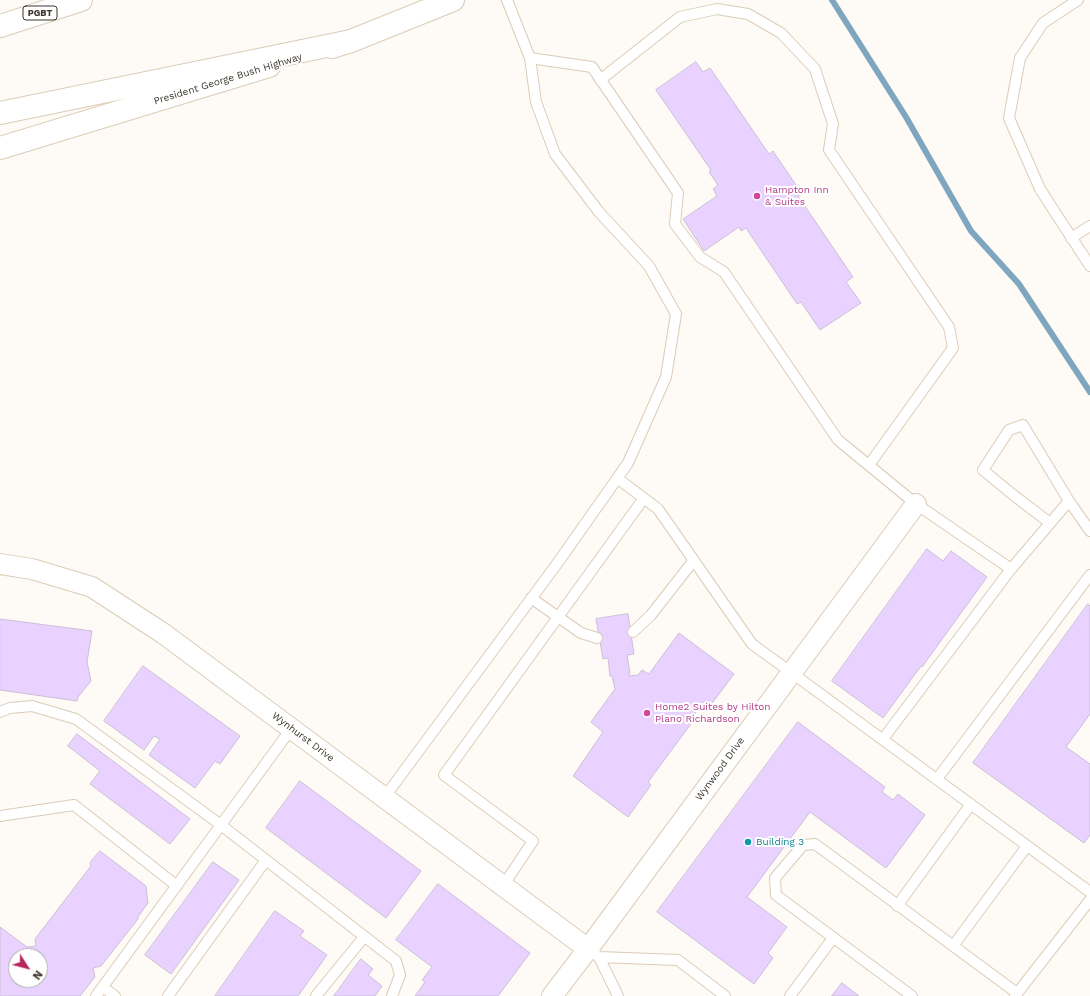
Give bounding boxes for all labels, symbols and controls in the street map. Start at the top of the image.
road number: PGBT [23,6,57,20]
street label: President George Bush Highway [152,51,304,107]
place label: Hampton Inn & Suites [765,184,829,208]
marker: Hampton Inn & Suites [752,191,762,201]
place label: Home2 Suites by Hilton Plano Richardson [655,701,771,724]
marker: Home2 Suites by Hilton Plano Richardson [642,708,652,718]
street label: Wynhurst Drive [269,710,337,764]
street label: Wynwood Drive [693,735,747,803]
place label: Building 3 [756,836,804,848]
marker: Building 3 [743,837,753,847]
north arrow [8,948,48,988]
text: N [30,968,45,982]

